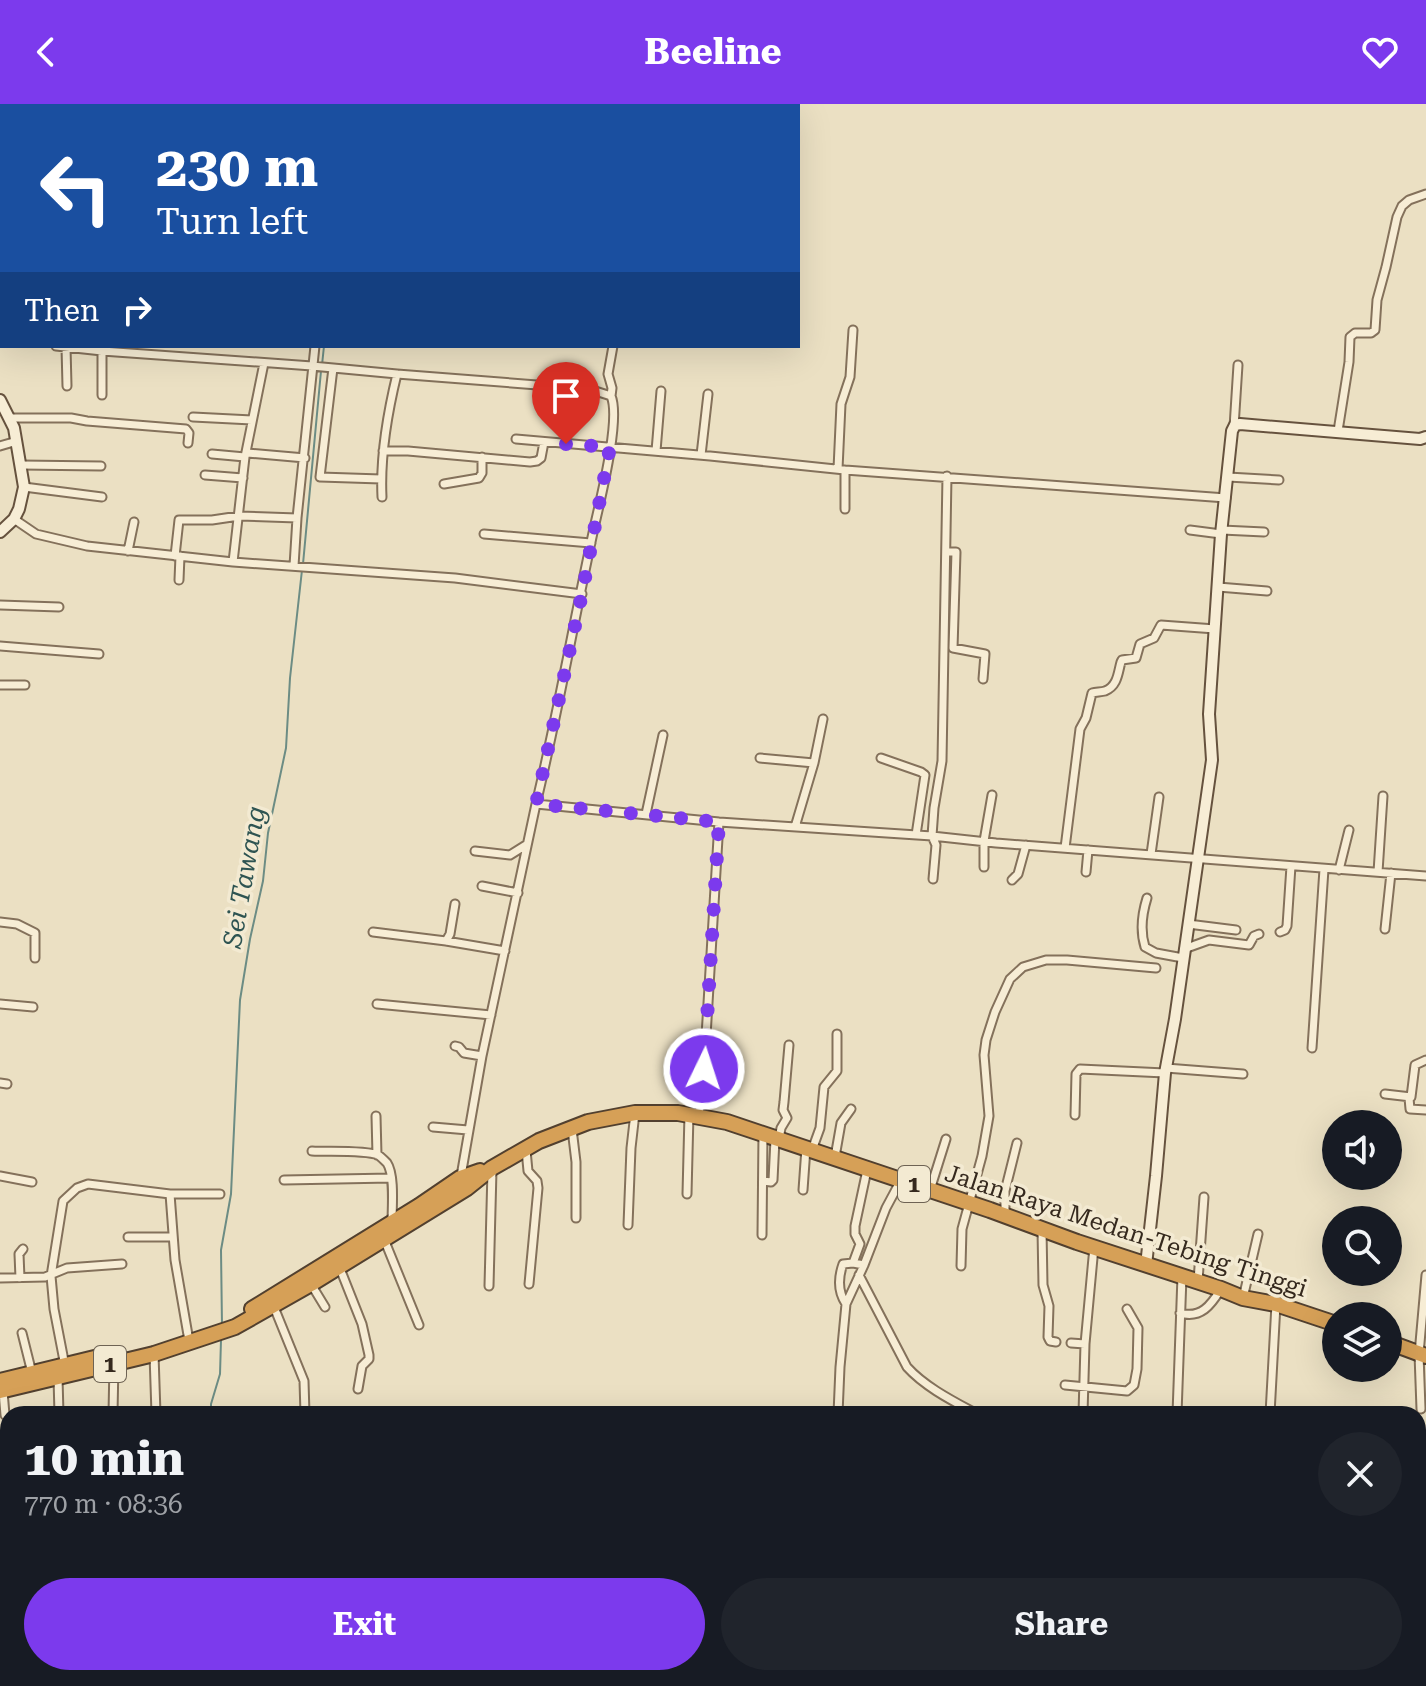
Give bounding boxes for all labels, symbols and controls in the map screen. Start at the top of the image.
icon: back [24,30,68,74]
icon: heart [1358,30,1402,74]
text: Beeline [644,31,782,73]
text: 230 m [156,134,318,200]
icon: left [24,136,128,240]
text: Turn left [156,201,308,243]
icon: right [115,288,159,332]
text: Then [24,293,99,328]
pin [532,362,600,444]
icon: arrive [544,374,588,418]
water label: Sei Tawang [217,804,271,951]
position arrow [662,1027,746,1111]
map controls [1322,1110,1402,1382]
button: sound [1322,1110,1402,1190]
street label: Jalan Raya Medan-Tebing Tinggi [941,1159,1311,1303]
road number: 1 [898,1166,930,1202]
button: search [1322,1206,1402,1286]
button: layers [1322,1302,1402,1382]
road number: 1 [94,1346,126,1382]
text: 10 min [24,1431,184,1487]
button: close [1318,1432,1402,1516]
text: 770 m · 08:36 [24,1489,183,1519]
button: Exit [24,1578,705,1670]
button: Share [721,1578,1402,1670]

